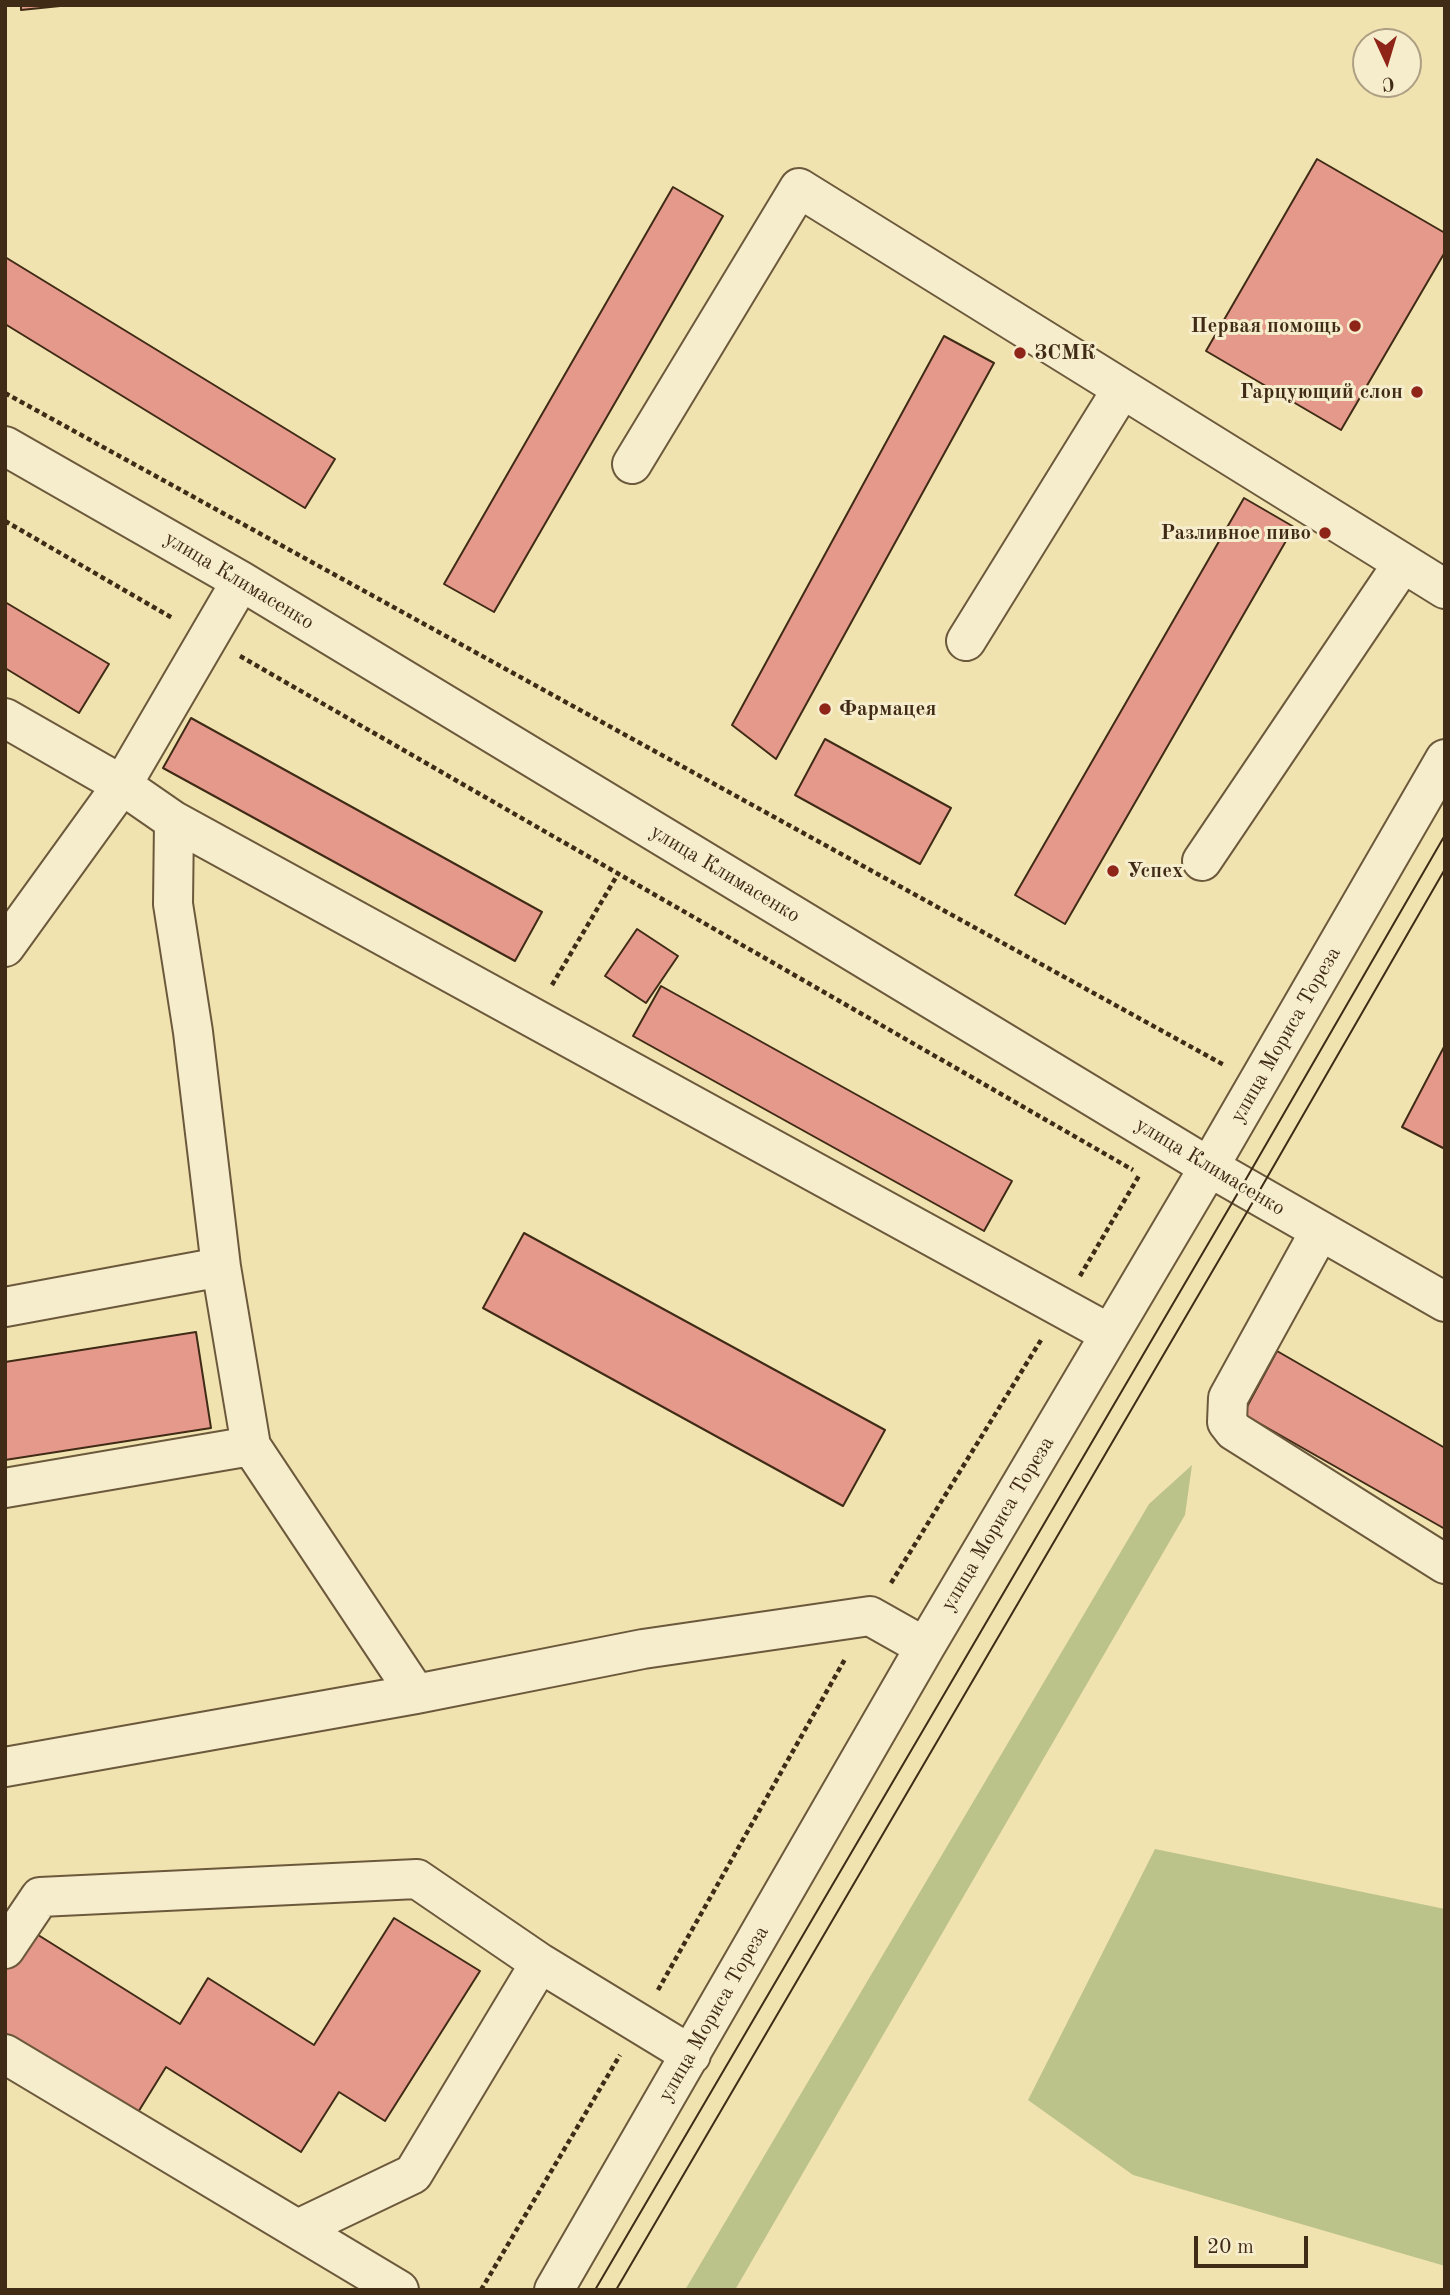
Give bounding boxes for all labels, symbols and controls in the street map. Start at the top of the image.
north arrow [1352,28,1422,98]
text: С [1381,73,1395,92]
place label: Первая помощь [1190,313,1341,339]
marker: Первая помощь [1347,318,1363,334]
place label: ЗСМК [1034,340,1095,366]
marker: ЗСМК [1012,345,1028,361]
place label: Гарцующий слон [1240,379,1403,405]
marker: Гарцующий слон [1409,384,1425,400]
place label: Разливное пиво [1161,520,1311,546]
marker: Разливное пиво [1317,525,1333,541]
street label: улица Климасенко [159,526,319,636]
place label: Фармацея [839,696,937,722]
marker: Фармацея [817,701,833,717]
street label: улица Климасенко [645,819,805,929]
place label: Успех [1127,858,1183,884]
marker: Успех [1105,863,1121,879]
street label: улица Мориса Тореза [1225,942,1347,1128]
street label: улица Климасенко [1130,1112,1290,1222]
street label: улица Мориса Тореза [936,1432,1060,1616]
street label: улица Мориса Тореза [653,1921,775,2107]
scale bar [1198,2222,1312,2266]
text: 20 m [1207,2237,1254,2258]

